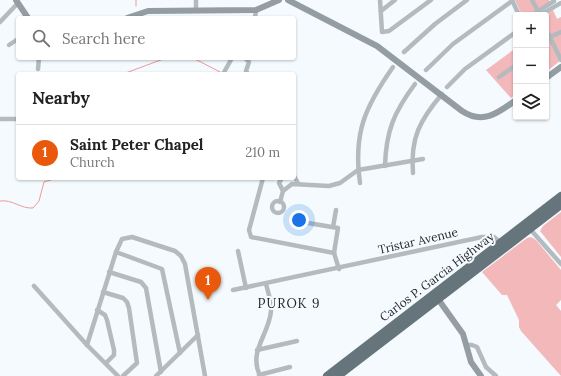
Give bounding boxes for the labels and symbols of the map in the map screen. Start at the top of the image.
your location [289,210,309,230]
street label: Tristar Avenue [376,224,460,257]
street label: Carlos P. Garcia Highway [377,228,497,324]
pin: 1 [195,267,221,300]
district label: PUROK 9 [258,295,320,312]

